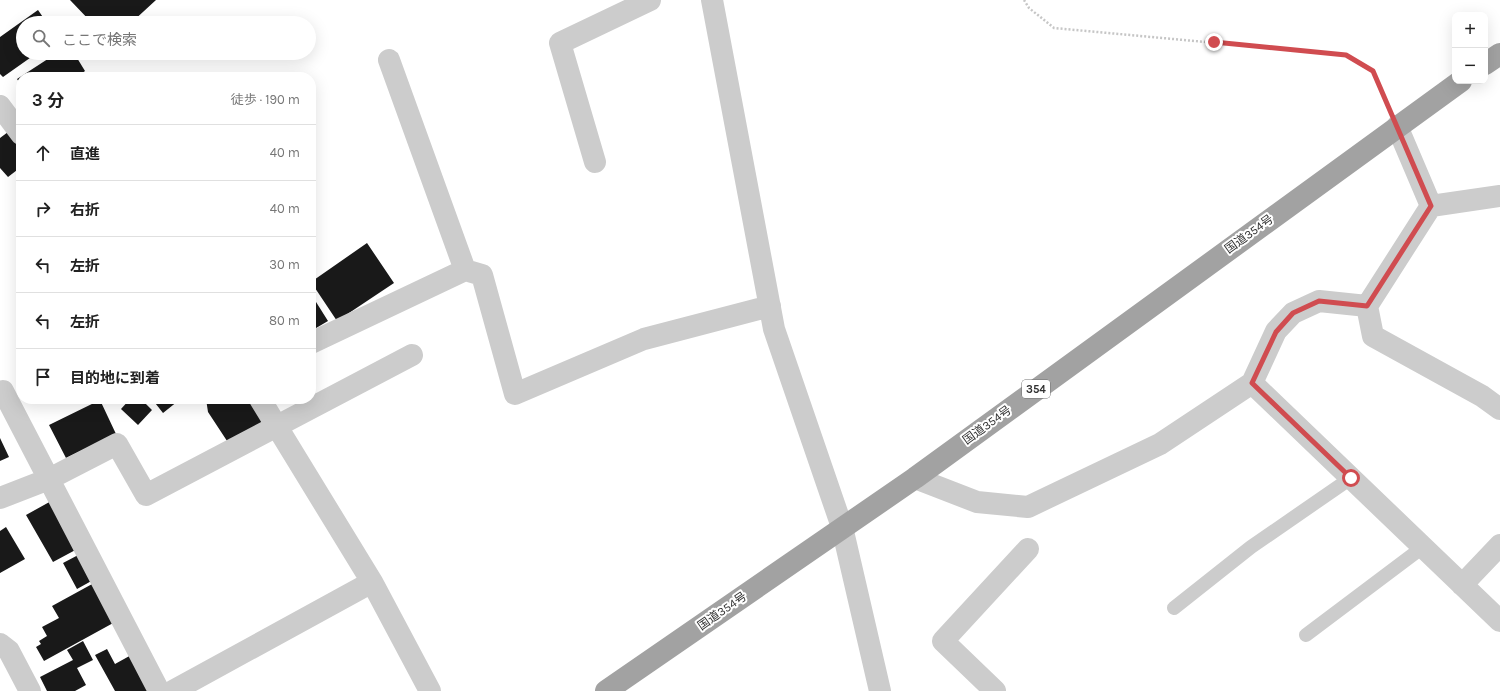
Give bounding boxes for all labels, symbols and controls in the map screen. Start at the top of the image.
map controls [1452,12,1488,84]
button: + [1452,12,1488,48]
search box [16,16,316,60]
icon: search [30,27,52,49]
text: ここで検索 [62,31,137,49]
route end [1205,33,1223,51]
button: − [1452,48,1488,84]
text: 3 分 [32,90,64,110]
text: 徒歩 · 190 m [231,92,300,107]
icon: ahead [32,142,54,164]
text: 直進 [70,145,100,163]
text: 40 m [270,145,300,160]
icon: right [32,198,54,220]
text: 右折 [70,201,100,219]
text: 40 m [270,201,300,216]
street label: 国道354号 [1222,212,1276,256]
icon: left [32,254,54,276]
text: 左折 [70,257,100,275]
text: 30 m [269,257,300,272]
icon: left [32,310,54,332]
text: 左折 [70,313,100,331]
text: 80 m [269,313,300,328]
icon: arrive [32,366,54,388]
text: 目的地に到着 [70,369,160,387]
road number: 354 [1022,380,1050,398]
street label: 国道354号 [960,403,1014,447]
route start [1342,469,1360,487]
street label: 国道354号 [695,589,749,633]

